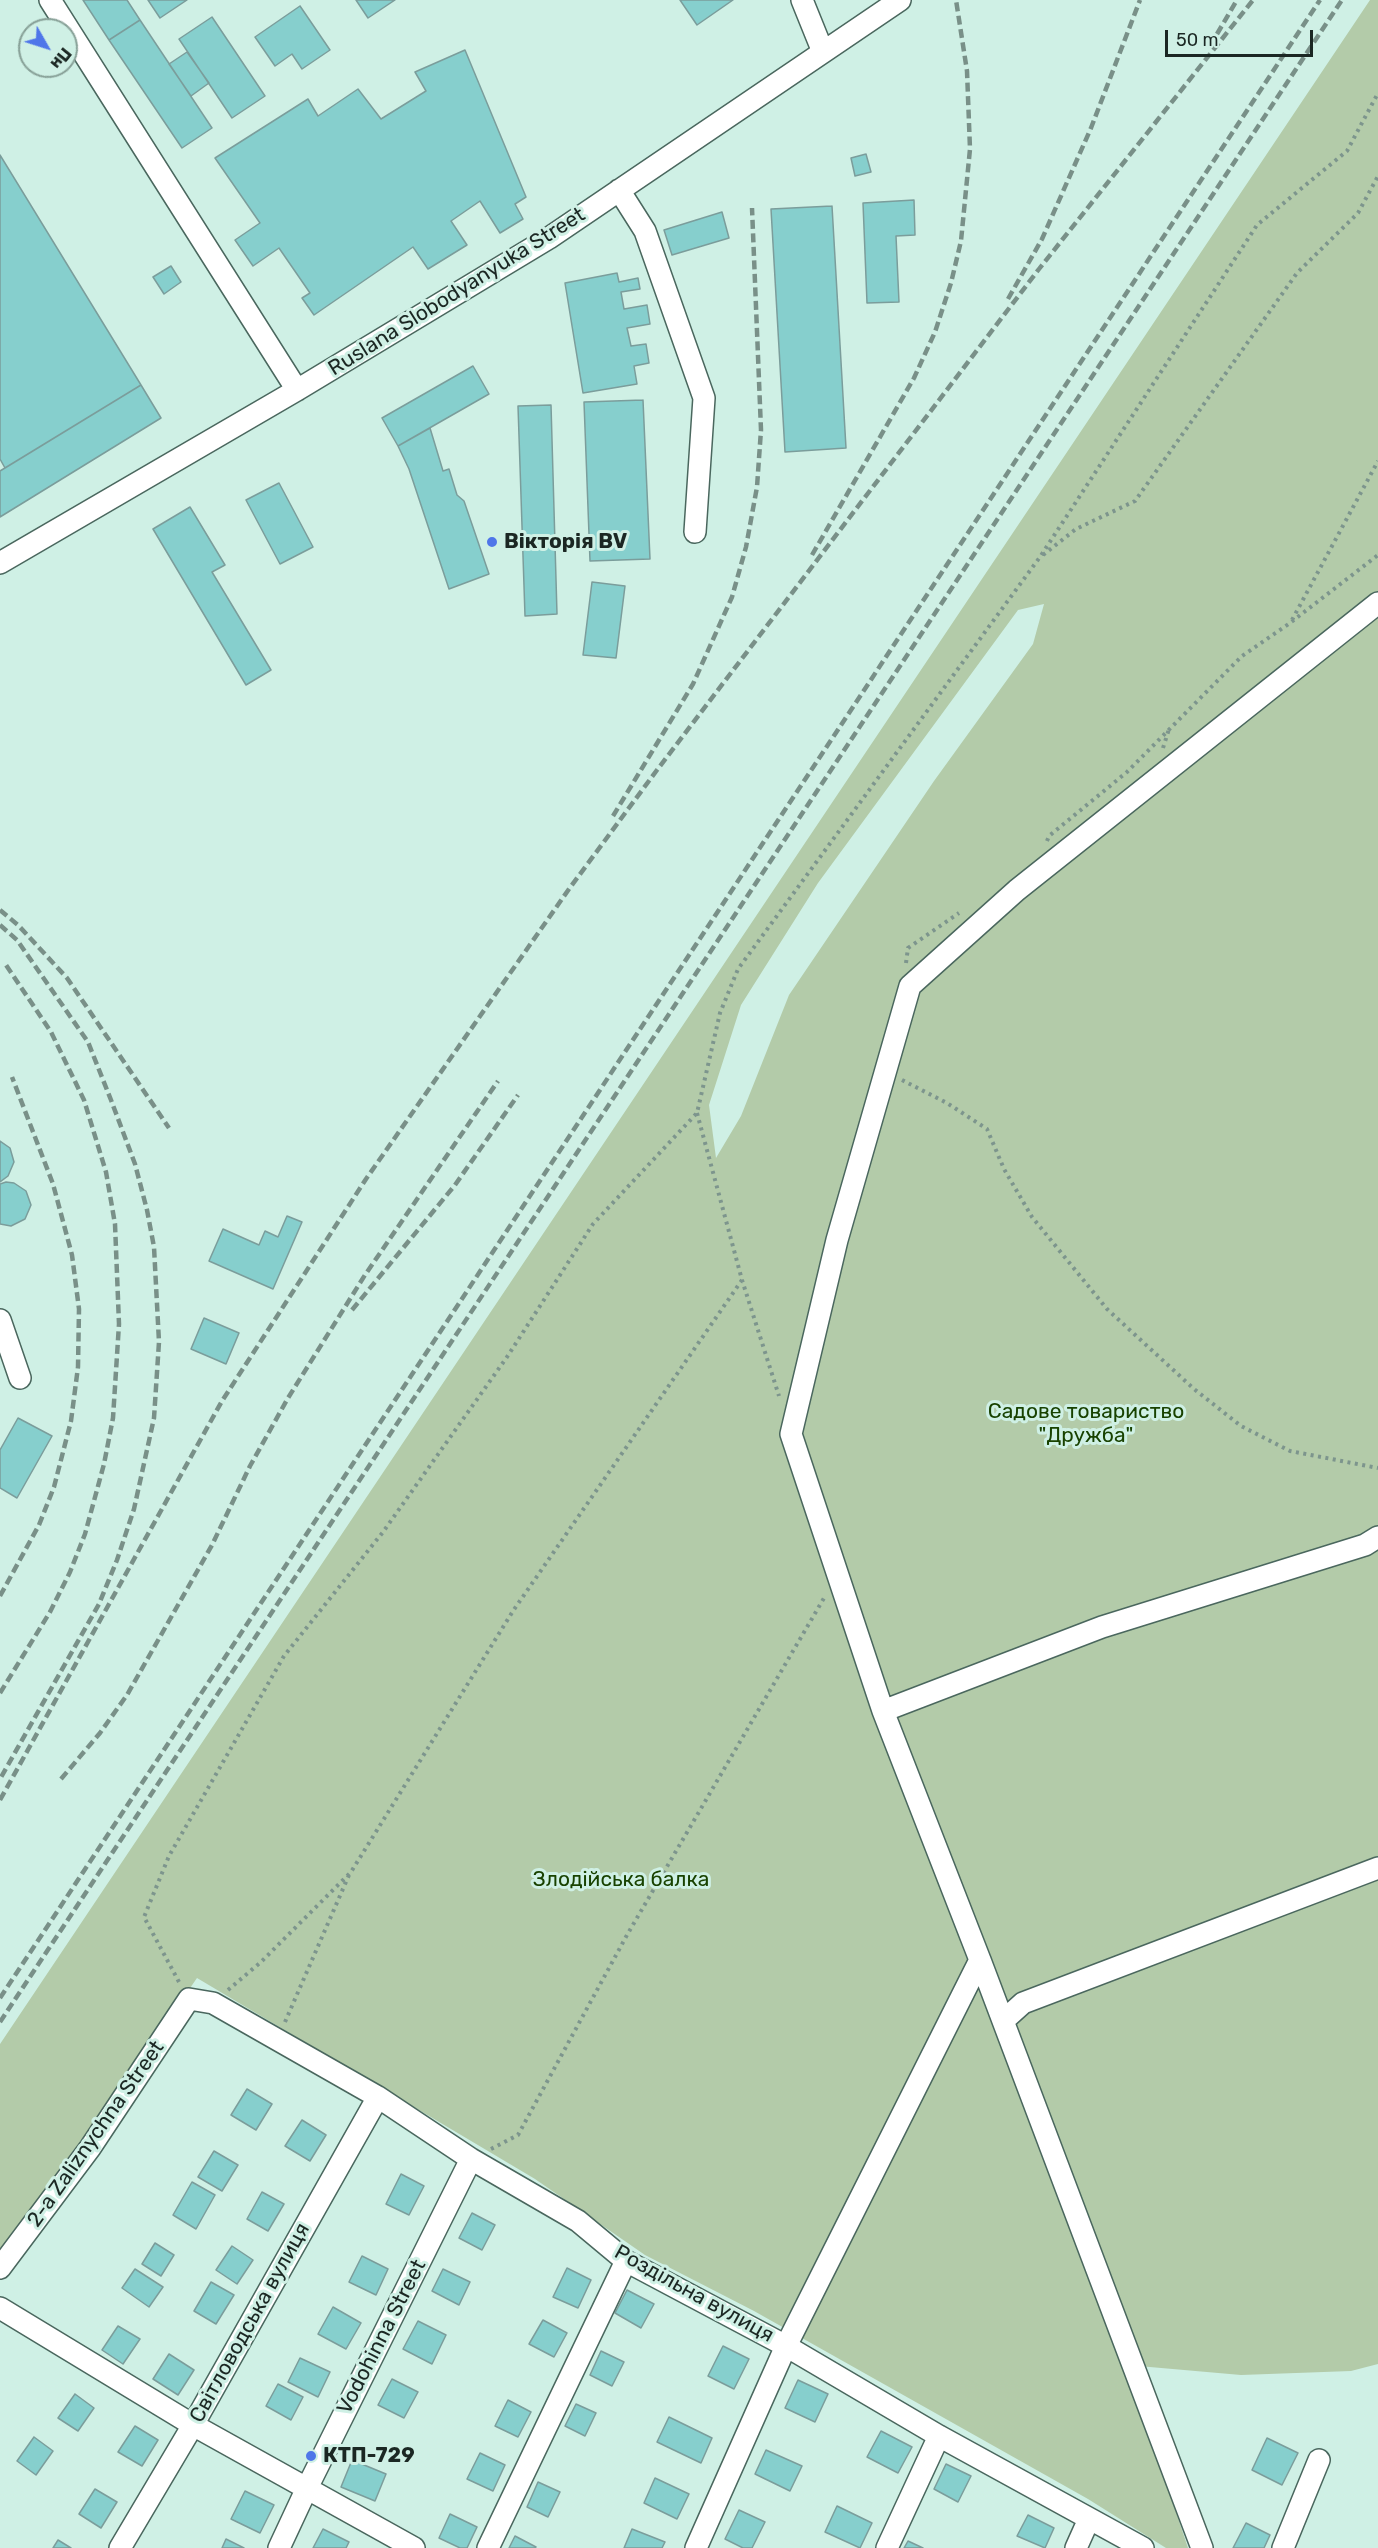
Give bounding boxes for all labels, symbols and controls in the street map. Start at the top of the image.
north arrow [18,18,78,78]
scale bar [1168,18,1316,56]
text: 50 m [1176,29,1219,51]
text: Пн [46,44,75,73]
street label: Ruslana Slobodyanyuka Street [324,202,590,382]
place label: Вікторія BV [504,529,627,555]
marker: Вікторія BV [485,535,499,549]
park label: Садове товариство "Дружба" [988,1399,1184,1449]
park label: Злодійська балка [533,1867,709,1893]
street label: 2-a Zaliznychna Street [22,2036,170,2232]
street label: Світловодська вулиця [185,2219,315,2427]
street label: Роздільна вулиця [610,2240,778,2348]
street label: Vodohinna Street [332,2256,432,2418]
place label: КТП-729 [323,2443,415,2469]
marker: КТП-729 [304,2449,318,2463]

